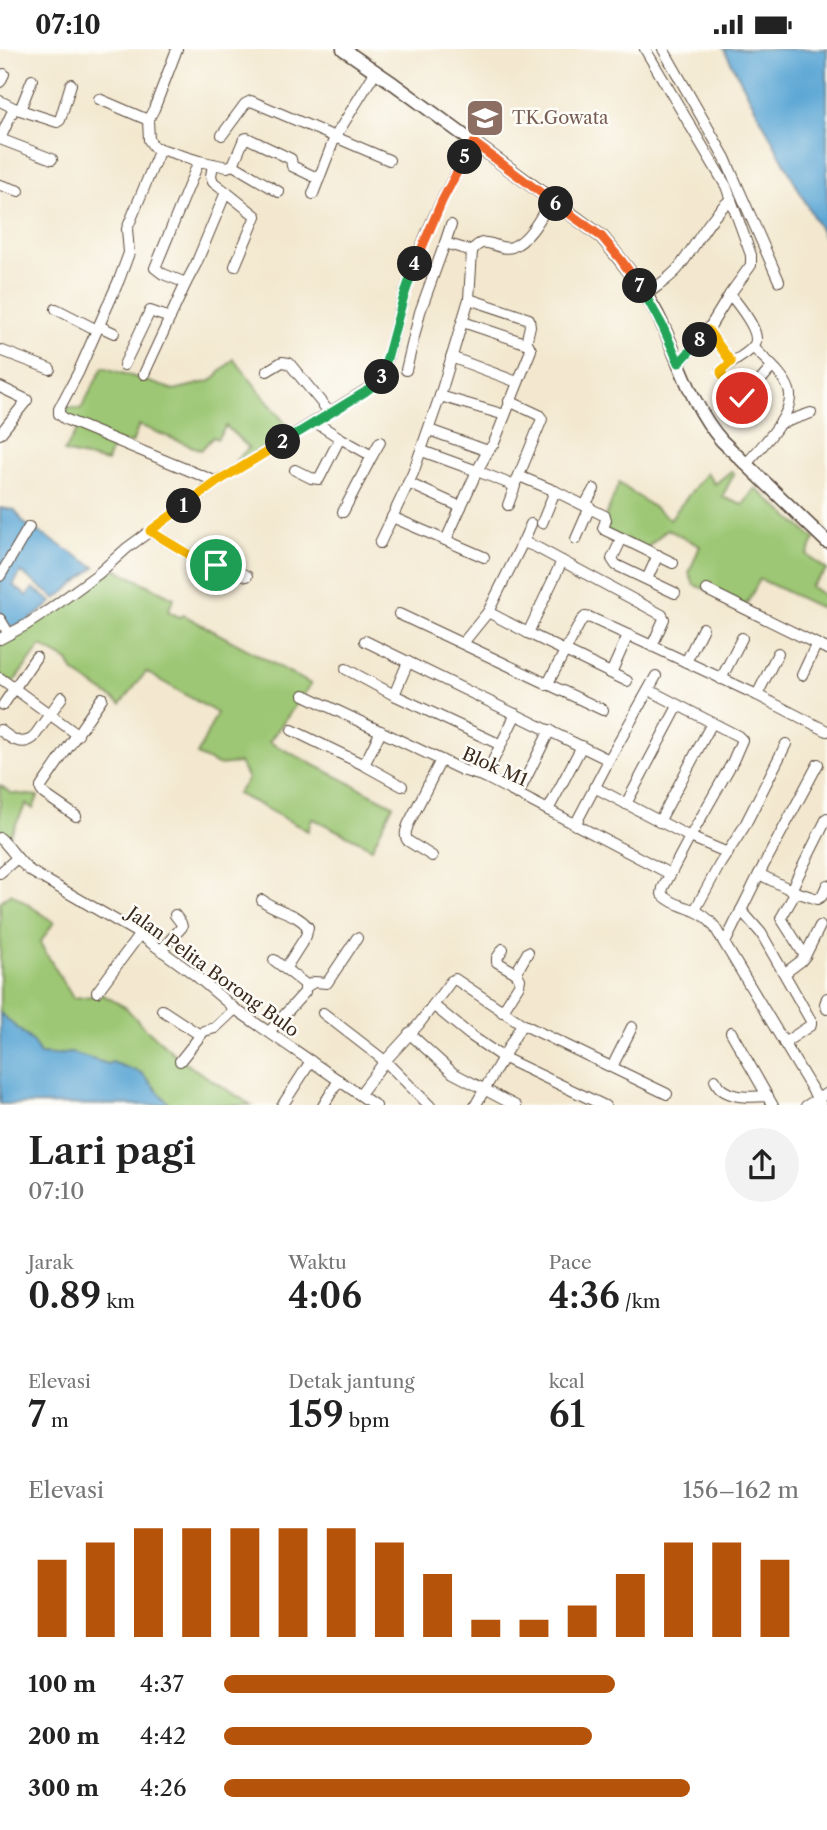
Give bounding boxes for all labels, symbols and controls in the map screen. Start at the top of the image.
text: 07:10 [35,9,101,41]
school or university icon: TK.Gowata [464,97,506,139]
place label: TK.Gowata [512,107,609,129]
pin: 5 [448,139,482,175]
text: 5 [459,145,470,168]
pin: 6 [538,187,574,221]
text: 6 [550,192,561,215]
pin: 4 [398,247,432,281]
text: 4 [409,252,420,275]
pin: 7 [622,268,658,303]
text: 7 [635,274,644,297]
pin: 8 [682,323,718,357]
text: 8 [694,328,705,351]
pin: 3 [364,359,400,395]
text: 3 [376,365,387,388]
pin [712,368,772,428]
icon: check [723,379,761,417]
pin: 2 [266,425,300,459]
text: 2 [277,430,288,453]
pin: 1 [166,489,202,524]
text: 1 [179,494,188,517]
pin [186,535,246,595]
icon: arrive [197,546,235,584]
street label: Blok M1 [459,743,532,791]
street label: Jalan Pelita Borong Bulo [120,901,303,1042]
text: Lari pagi [28,1127,196,1174]
button: share [725,1128,799,1202]
text: 07:10 [28,1177,85,1205]
text: Jarak [28,1251,73,1274]
text: Waktu [288,1251,347,1274]
text: Pace [549,1251,592,1274]
text: 0.89 [28,1274,101,1317]
text: 4:06 [288,1274,362,1317]
text: 4:36 [549,1274,620,1317]
text: km [101,1290,135,1313]
text: /km [620,1290,660,1313]
text: Elevasi [28,1370,91,1393]
text: Detak jantung [288,1370,414,1393]
text: kcal [549,1370,585,1393]
text: 7 [28,1393,46,1436]
text: 159 [288,1393,344,1436]
text: 61 [549,1393,585,1436]
text: m [46,1409,69,1432]
text: bpm [344,1409,390,1432]
text: Elevasi [28,1476,104,1504]
text: 156–162 m [683,1476,799,1504]
text: 100 m [28,1670,96,1698]
text: 4:37 [140,1670,184,1698]
text: 200 m [28,1722,100,1750]
text: 4:42 [140,1722,186,1750]
text: 300 m [28,1774,99,1802]
text: 4:26 [140,1774,186,1802]

